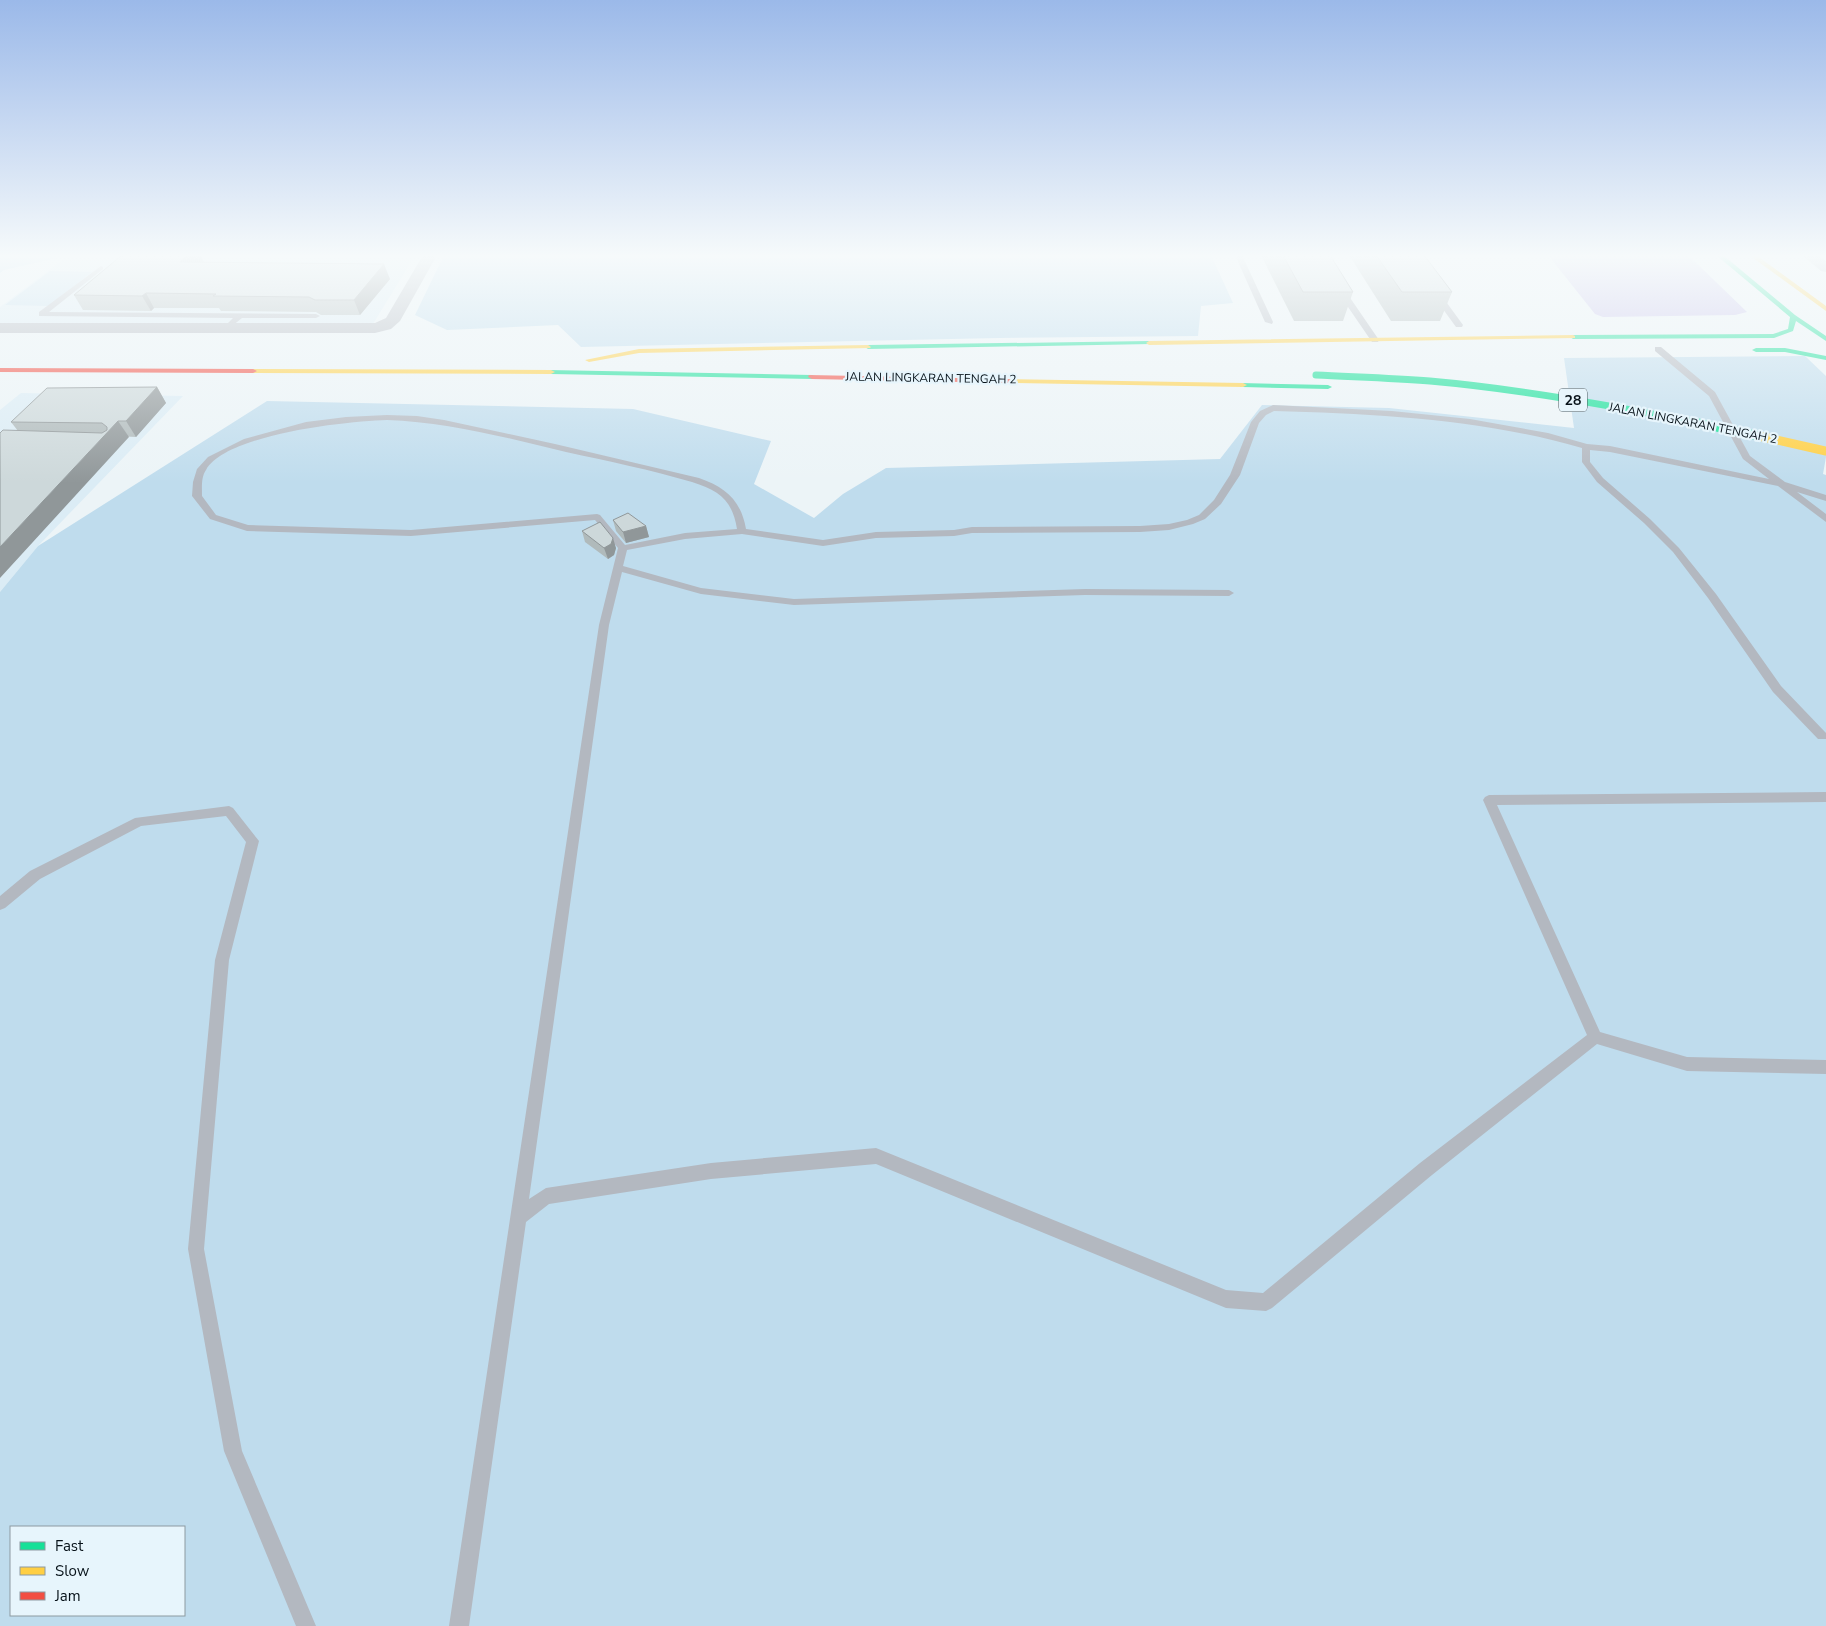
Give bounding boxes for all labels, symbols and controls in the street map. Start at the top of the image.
street label: JALAN LINGKARAN TENGAH 2 [844,368,1017,387]
road number: 28 [1559,388,1587,412]
street label: JALAN LINGKARAN TENGAH 2 [1606,399,1779,447]
legend [10,1526,185,1616]
text: Fast [55,1536,84,1556]
text: Slow [55,1561,90,1581]
text: Jam [54,1586,81,1606]

